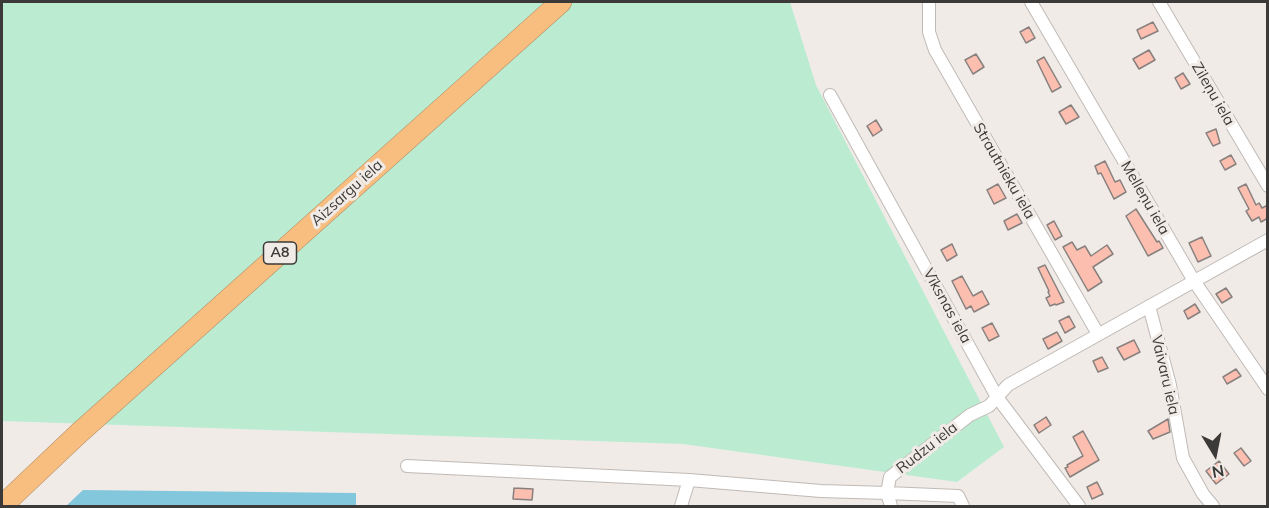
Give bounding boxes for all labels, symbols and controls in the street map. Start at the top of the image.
street label: Zileņu iela [1188,59,1238,129]
street label: Strautnieku iela [969,120,1039,222]
street label: Aizsargu iela [308,156,386,230]
street label: Melleņu iela [1117,158,1173,238]
road number: A8 [264,242,296,264]
street label: Vīksnas iela [919,266,975,346]
street label: Vaivaru iela [1147,333,1183,417]
street label: Rudzu iela [893,419,961,477]
north arrow [1185,424,1245,484]
text: N [1210,461,1226,483]

